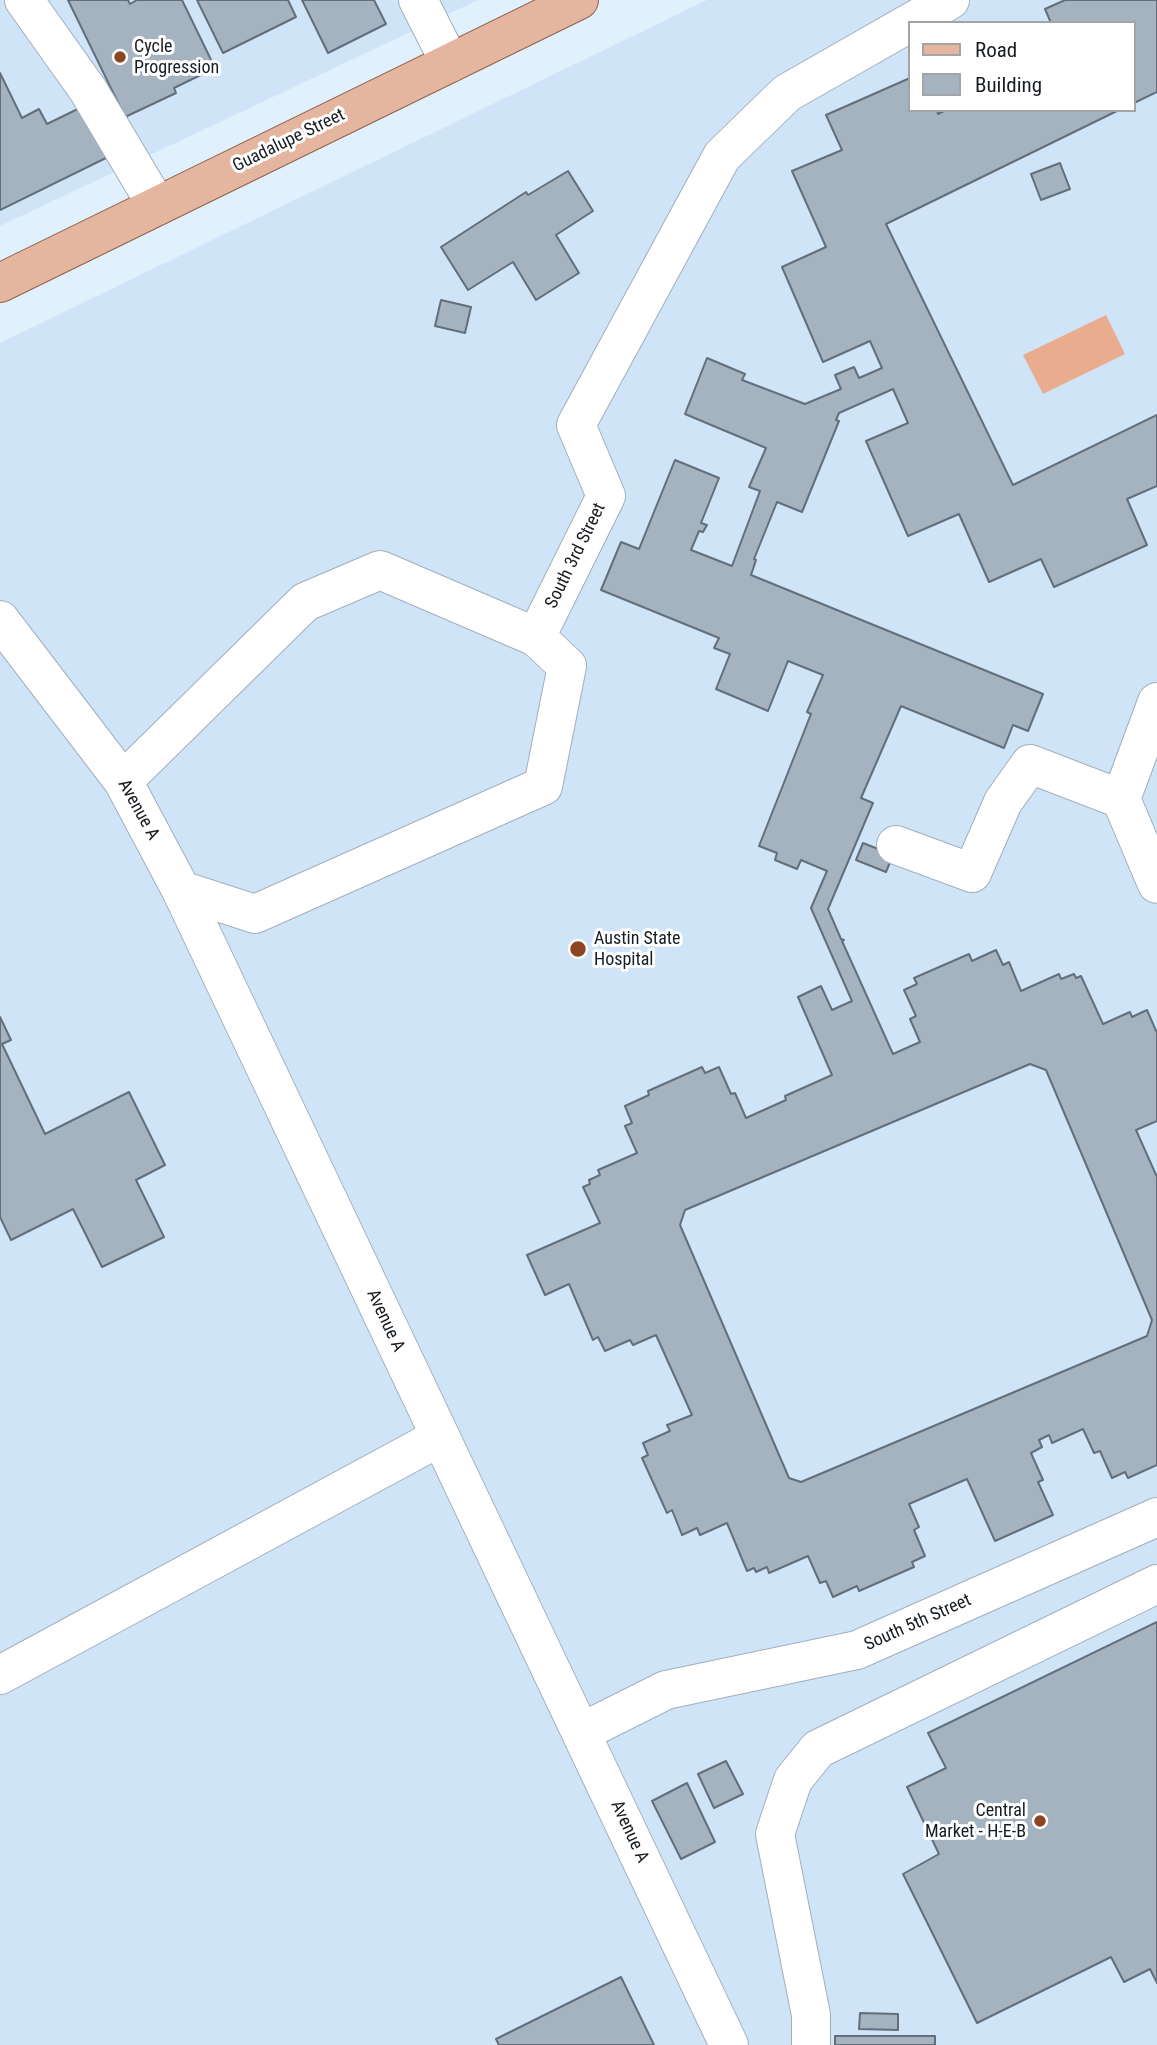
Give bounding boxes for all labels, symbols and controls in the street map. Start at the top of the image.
legend [908,21,1136,112]
place label: Cycle Progression [134,36,219,78]
text: Road [975,38,1017,62]
marker: Cycle Progression [112,49,128,65]
text: Building [975,73,1042,97]
street label: Guadalupe Street [229,105,349,177]
street label: South 3rd Street [541,500,611,612]
street label: Avenue A [112,776,164,844]
place label: Austin State Hospital [594,928,681,970]
marker: Austin State Hospital [568,939,588,959]
street label: Avenue A [361,1286,409,1356]
street label: South 5th Street [861,1590,975,1656]
street label: Avenue A [605,1797,653,1867]
place label: Central Market - H-E-B [925,1800,1026,1842]
marker: Central Market - H-E-B [1032,1813,1048,1829]

